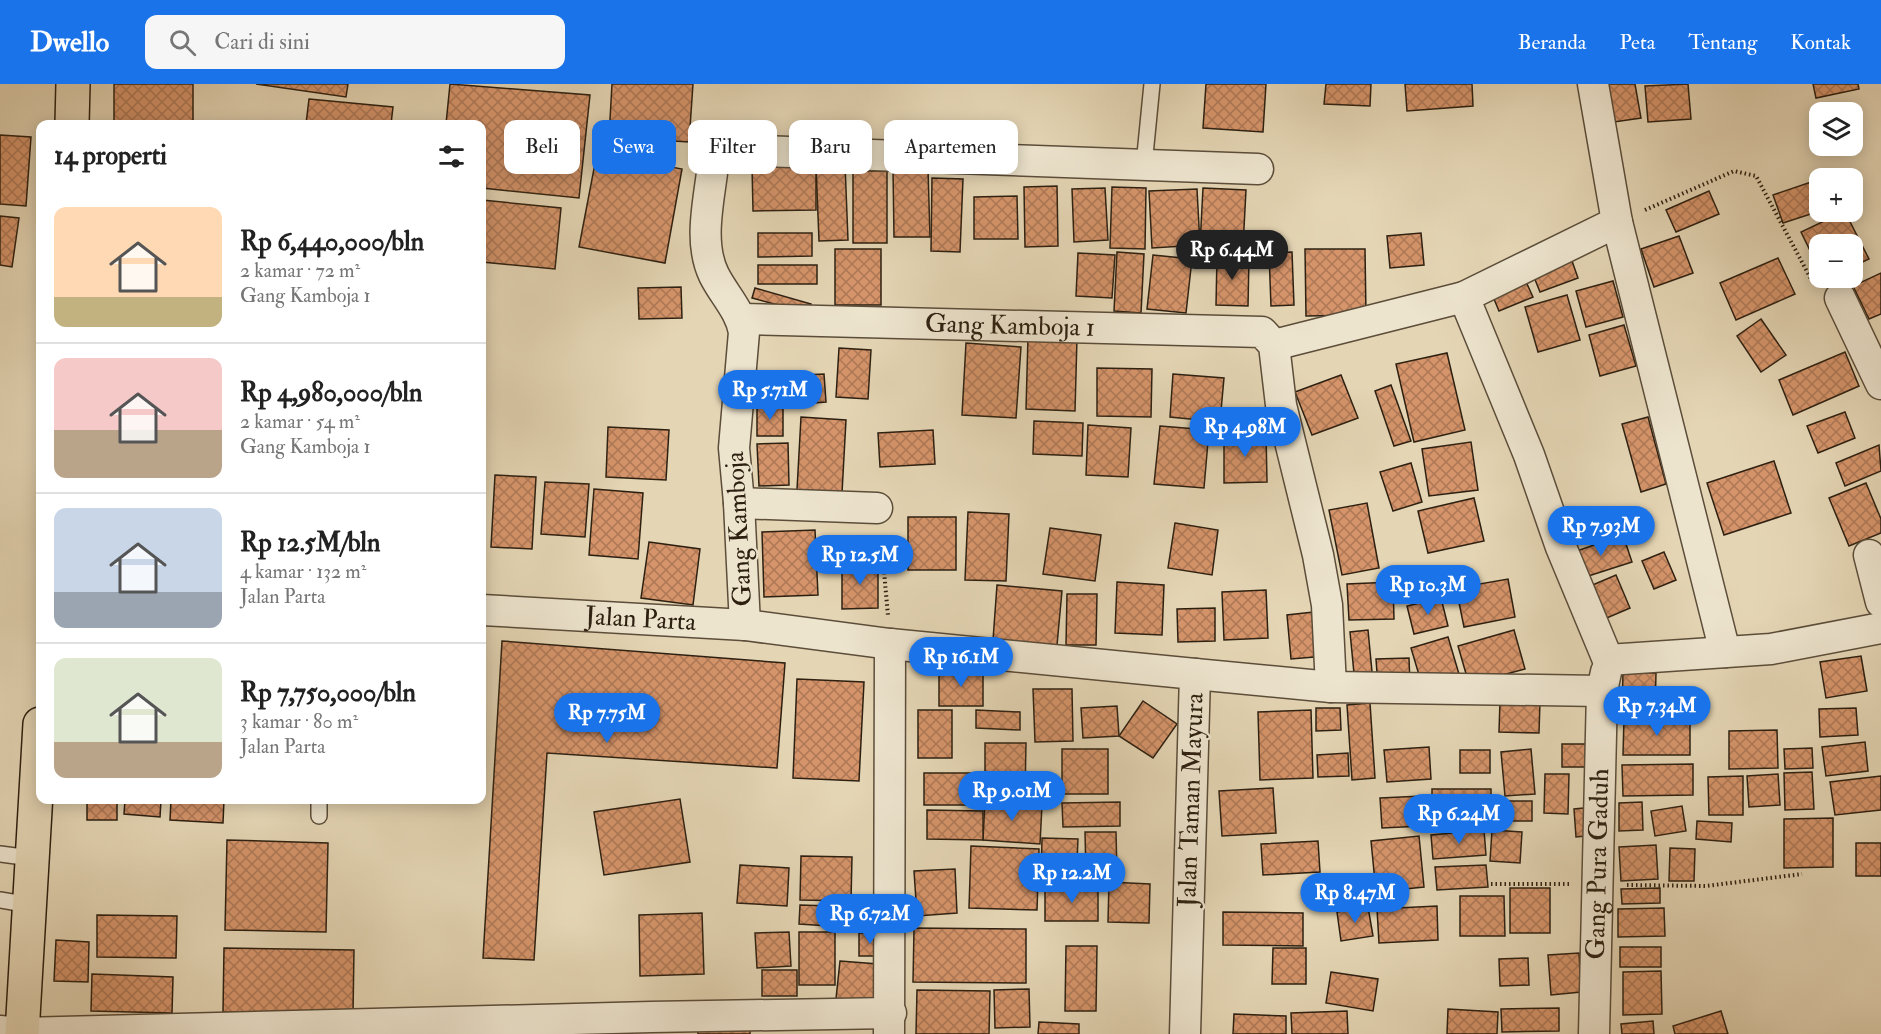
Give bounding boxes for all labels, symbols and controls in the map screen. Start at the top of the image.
search box [145,15,565,69]
text: Dwello [30,25,109,60]
icon: search [166,26,199,59]
text: Cari di sini [214,28,310,56]
text: Beranda [1518,29,1586,56]
text: Peta [1619,29,1655,56]
text: Tentang [1688,29,1757,56]
text: Kontak [1790,29,1851,56]
map controls [1809,102,1863,288]
button: layers [1809,102,1863,156]
chip: Beli [504,120,580,174]
chip: Sewa [592,120,676,174]
chip: Filter [688,120,777,174]
chip: Baru [789,120,872,174]
chip: Apartemen [884,120,1018,174]
text: 14 properti [54,140,167,172]
icon: filters [435,140,468,173]
button: + [1809,168,1863,222]
text: Rp 6,440,000/bln [240,226,424,258]
pin: Rp 6.44M [1170,230,1294,281]
icon: home [102,231,174,303]
button: − [1809,234,1863,288]
text: Rp 6.44M [1190,237,1274,262]
text: 2 kamar · 72 m² [240,258,360,283]
text: Gang Kamboja 1 [240,283,371,308]
street label: Gang Kamboja 1 [925,308,1095,344]
pin: Rp 5.71M [708,370,832,421]
text: Rp 4,980,000/bln [240,377,422,409]
text: Rp 5.71M [732,377,808,402]
icon: home [102,382,174,454]
pin: Rp 4.98M [1183,407,1307,458]
text: 2 kamar · 54 m² [240,409,360,434]
text: Rp 4.98M [1204,414,1286,439]
text: Gang Kamboja 1 [240,434,371,459]
street label: Gang Kamboja [719,450,759,607]
pin: Rp 7.93M [1539,506,1663,557]
text: Rp 7.93M [1562,513,1640,538]
text: Rp 12.5M/bln [240,527,380,559]
icon: home [102,532,174,604]
pin: Rp 12.5M [798,535,922,586]
text: Rp 12.5M [821,542,899,567]
text: 4 kamar · 132 m² [240,559,366,584]
pin: Rp 10.3M [1366,565,1490,616]
text: Rp 10.3M [1390,572,1466,597]
text: Jalan Parta [240,584,325,609]
street label: Jalan Parta [583,600,697,638]
pin: Rp 16.1M [899,637,1023,688]
text: Rp 16.1M [923,644,999,669]
text: Rp 7,750,000/bln [240,677,416,709]
icon: home [102,682,174,754]
pin: Rp 7.34M [1595,686,1719,737]
street label: Jalan Taman Mayura [1171,692,1211,909]
pin: Rp 7.75M [545,693,669,744]
text: Rp 7.34M [1617,693,1697,718]
text: Rp 7.75M [568,700,646,725]
text: 3 kamar · 80 m² [240,709,358,734]
text: Jalan Parta [240,734,325,759]
street label: Gang Pura Gaduh [1580,768,1616,960]
pin: Rp 9.01M [950,771,1074,822]
text: Rp 9.01M [972,778,1052,803]
pin: Rp 6.24M [1397,794,1521,845]
text: Rp 6.24M [1418,801,1500,826]
pin: Rp 12.2M [1010,853,1134,904]
text: Rp 12.2M [1032,860,1112,885]
pin: Rp 8.47M [1293,873,1417,924]
text: Rp 8.47M [1314,880,1396,905]
pin: Rp 6.72M [808,894,932,945]
text: Rp 6.72M [830,901,910,926]

